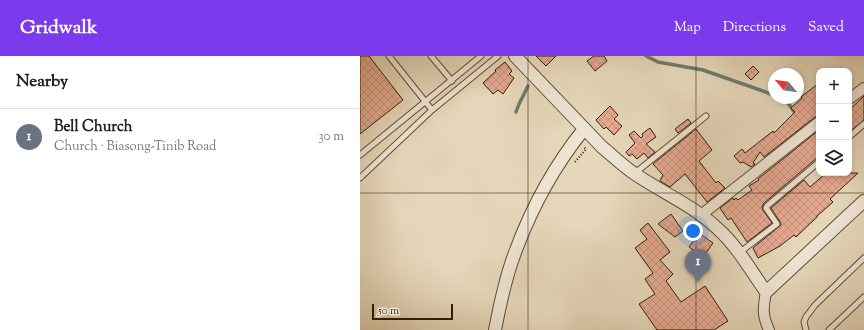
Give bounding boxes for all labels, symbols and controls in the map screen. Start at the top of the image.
text: Gridwalk [20,15,97,42]
text: Map [674,18,701,38]
text: Directions [723,18,786,38]
text: Saved [808,18,844,38]
north arrow [768,68,804,104]
map controls [816,68,852,176]
button: + [816,68,852,104]
text: Nearby [16,70,68,94]
button: − [816,104,852,140]
text: Bell Church [54,117,132,138]
text: 1 [27,128,31,146]
text: 30 m [318,128,344,146]
text: Church · Biasong-Tinib Road [54,138,216,156]
button: layers [816,140,852,176]
your location [683,221,703,241]
pin: 1 [685,249,711,282]
scale bar [372,302,453,321]
text: 50 m [378,303,399,319]

